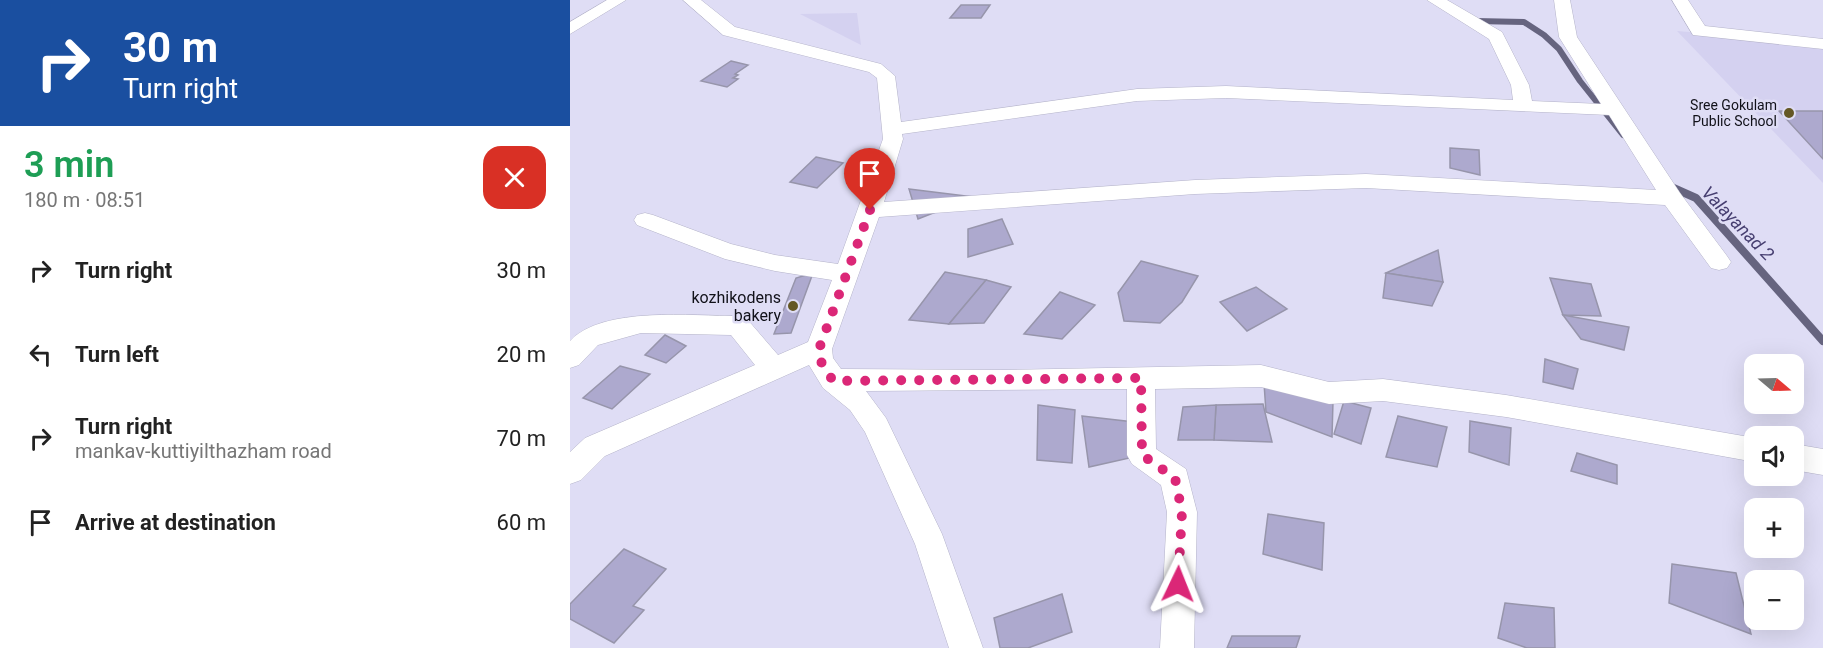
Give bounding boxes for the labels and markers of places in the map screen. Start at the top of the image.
place label: Sree Gokulam Public School [1690,97,1777,129]
marker: Sree Gokulam Public School [1782,106,1796,120]
pin [844,148,895,210]
place label: kozhikodens bakery [691,288,781,325]
marker: kozhikodens bakery [786,299,800,313]

